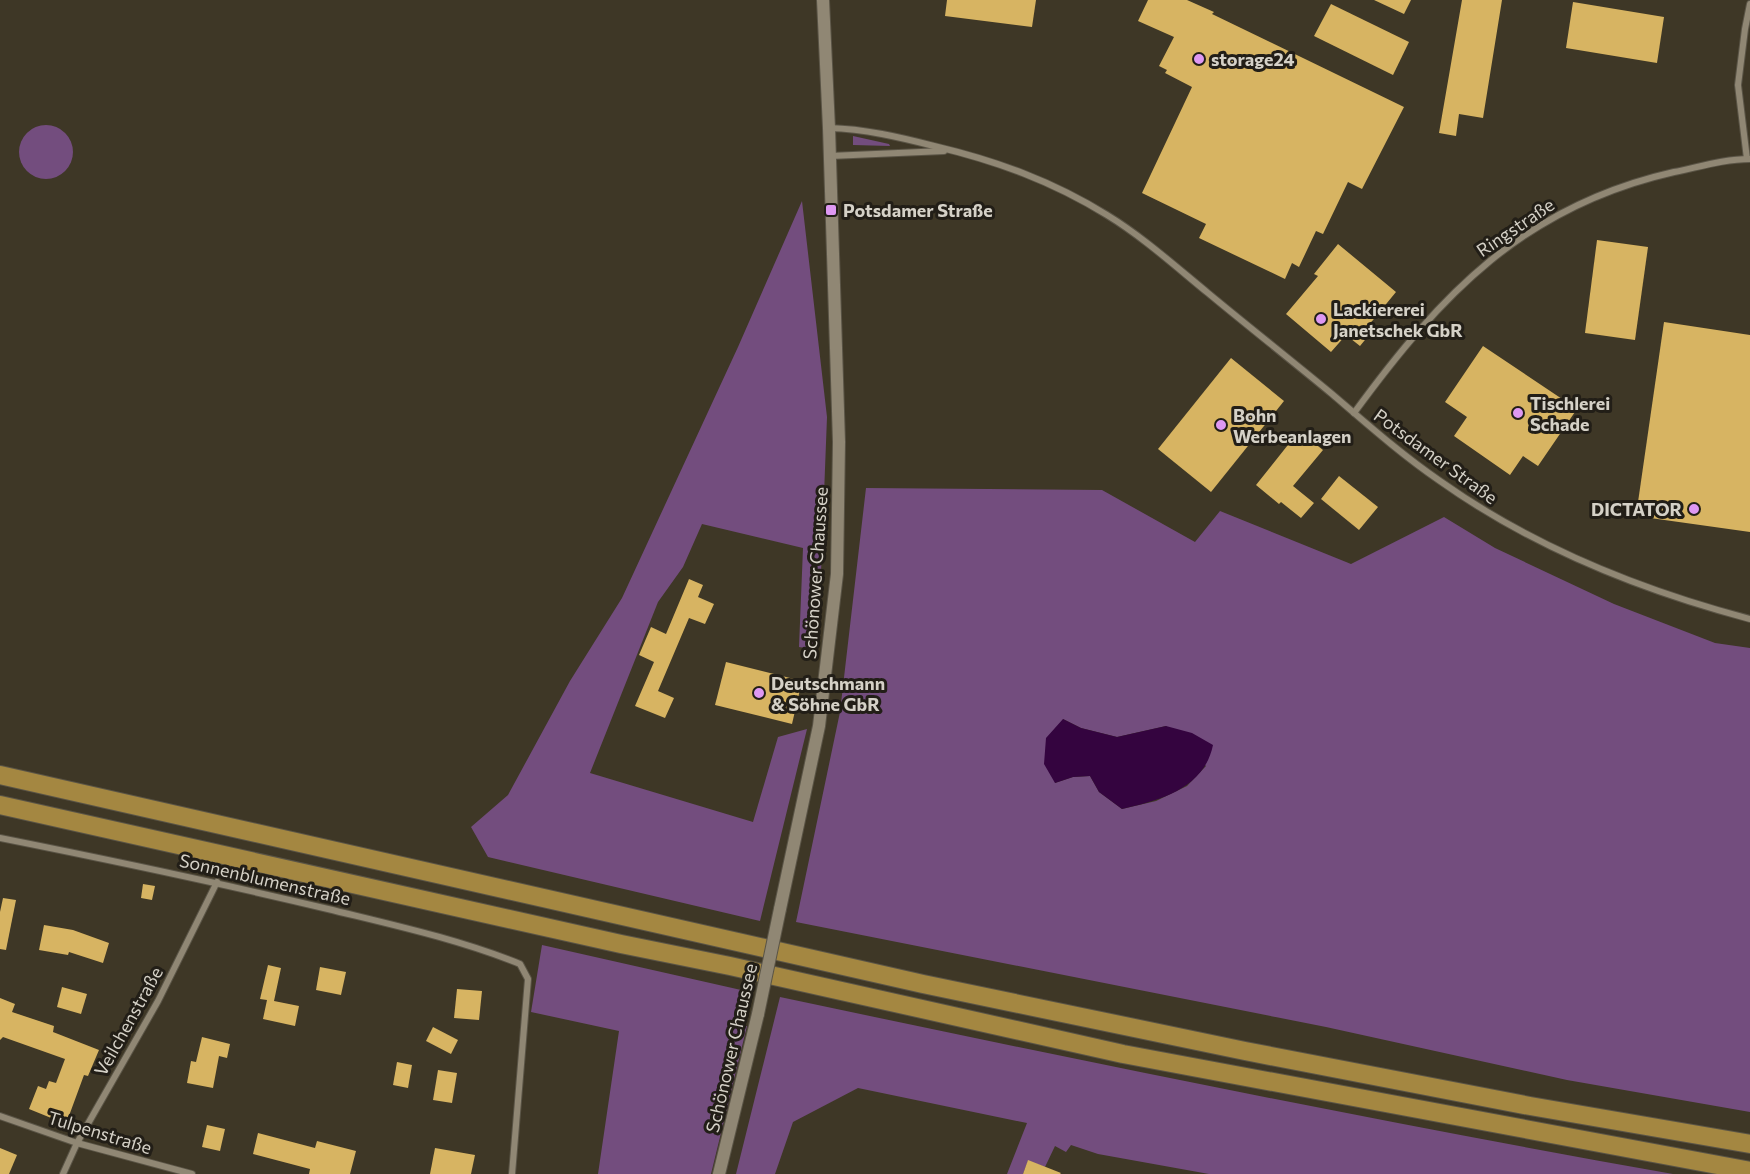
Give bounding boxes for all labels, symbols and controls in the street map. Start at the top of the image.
place label: storage24 [1211,48,1295,70]
marker: storage24 [1192,52,1206,66]
street label: Ringstraße [1472,193,1558,261]
place label: Potsdamer Straße [843,199,993,221]
marker: Potsdamer Straße [824,203,838,217]
place label: Lackiererei Janetschek GbR [1333,298,1463,341]
marker: Lackiererei Janetschek GbR [1314,312,1328,326]
place label: Tischlerei Schade [1530,392,1610,435]
place label: Bohn Werbeanlagen [1233,404,1352,447]
street label: Potsdamer Straße [1370,404,1502,508]
marker: Tischlerei Schade [1511,406,1525,420]
marker: Bohn Werbeanlagen [1214,418,1228,432]
street label: Schönower Chaussee [798,486,832,660]
place label: DICTATOR [1591,498,1683,520]
marker: DICTATOR [1687,502,1701,516]
place label: Deutschmann & Söhne GbR [771,672,885,715]
marker: Deutschmann & Söhne GbR [752,686,766,700]
street label: Sonnenblumenstraße [177,849,353,909]
street label: Schönower Chaussee [701,961,761,1135]
street label: Veilchenstraße [89,963,167,1079]
street label: Tulpenstraße [45,1106,155,1158]

